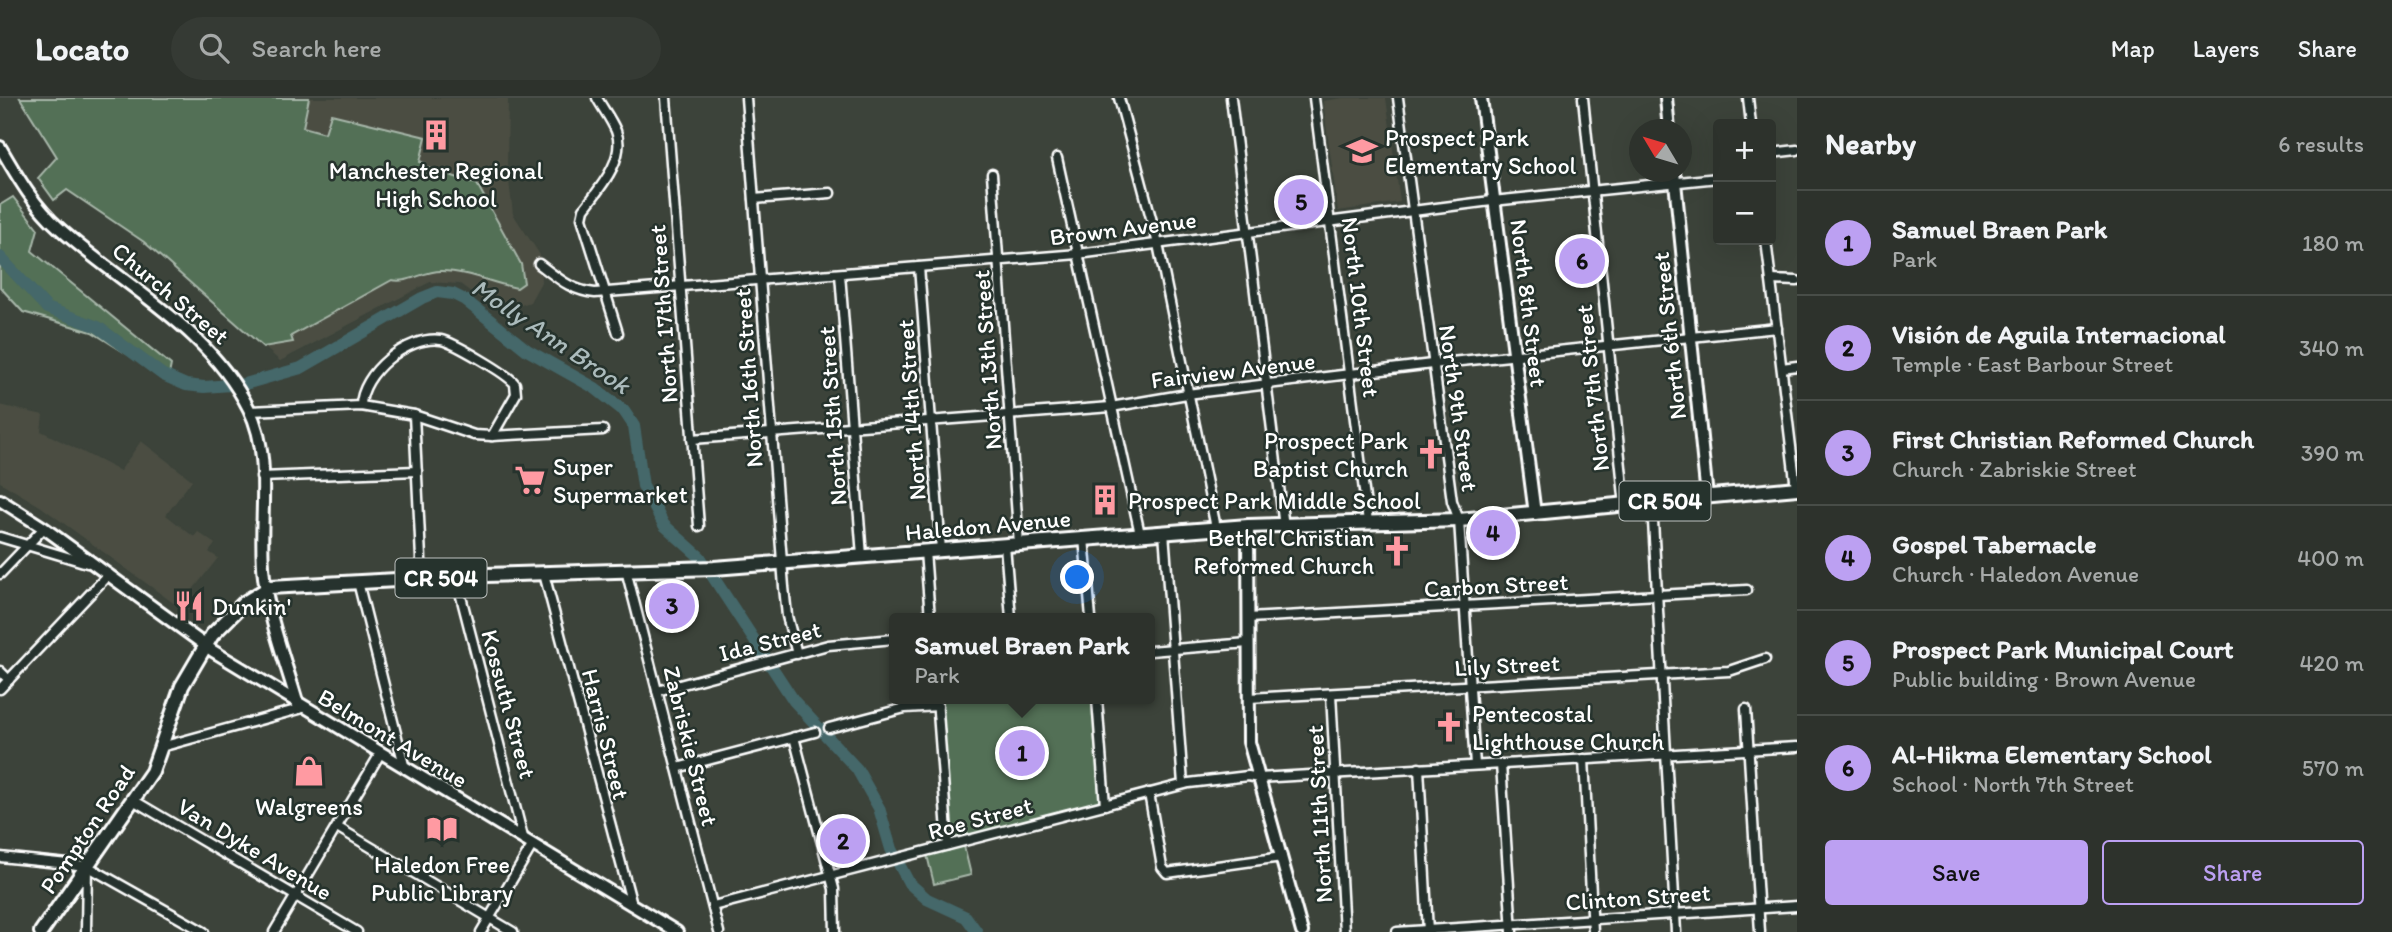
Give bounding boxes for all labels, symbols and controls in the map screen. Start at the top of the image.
search box [171,17,661,80]
text: Locato [35,29,129,68]
icon: search [195,29,233,67]
text: Search here [251,32,382,64]
text: Map [2111,34,2155,63]
text: Layers [2193,34,2260,63]
text: Share [2298,34,2357,63]
building icon: Manchester Regional High School [419,118,453,152]
north arrow [1629,119,1692,182]
map controls [1713,119,1776,245]
button: + [1713,119,1776,182]
place label: Prospect Park Elementary School [1385,123,1577,180]
text: Nearby [1825,125,1916,162]
text: 6 results [2278,130,2364,158]
school or university icon: Prospect Park Elementary School [1345,134,1379,168]
place label: Manchester Regional High School [329,156,544,213]
pin: 5 [1278,176,1324,228]
button: − [1713,182,1776,245]
street label: Brown Avenue [1048,205,1198,251]
text: Samuel Braen Park [1892,213,2107,245]
street label: North 10th Street [1336,215,1386,399]
street label: North 8th Street [1504,217,1554,389]
street label: North 17th Street [642,224,684,404]
text: 1 [1843,229,1853,257]
text: 180 m [2302,229,2364,257]
pin: 6 [1559,235,1605,287]
street label: Church Street [106,236,236,350]
text: Park [1892,245,1937,273]
street label: North 6th Street [1646,251,1692,421]
street label: North 13th Street [966,269,1008,451]
water label: Molly Ann Brook [465,271,638,402]
street label: North 16th Street [727,287,769,469]
street label: North 7th Street [1569,303,1615,473]
text: Visión de Aguila Internacional [1892,318,2226,350]
street label: North 14th Street [890,319,932,501]
street label: North 9th Street [1433,323,1485,493]
street label: North 15th Street [811,325,853,507]
text: 2 [1842,334,1854,362]
text: 340 m [2299,334,2364,362]
street label: Fairview Avenue [1149,346,1317,394]
text: Temple · East Barbour Street [1892,350,2173,378]
text: First Christian Reformed Church [1892,423,2254,455]
place label: Prospect Park Baptist Church [1253,426,1409,483]
church icon: Prospect Park Baptist Church [1414,437,1448,471]
text: 3 [1842,439,1854,467]
text: 390 m [2301,439,2364,467]
place label: Super Supermarket [553,452,688,509]
text: Church · Zabriskie Street [1892,455,2137,483]
supermarket icon: Super Supermarket [513,463,547,497]
road number: CR 504 [1620,482,1710,520]
building icon: Prospect Park Middle School [1088,483,1122,517]
place label: Prospect Park Middle School [1128,486,1421,515]
street label: Haledon Avenue [904,503,1072,547]
pin: 4 [1470,507,1516,559]
place label: Bethel Christian Reformed Church [1193,523,1374,580]
text: Gospel Tabernacle [1892,528,2097,560]
church icon: Bethel Christian Reformed Church [1380,534,1414,568]
text: 4 [1841,544,1855,572]
text: 400 m [2297,544,2364,572]
road number: CR 504 [396,558,486,598]
your location [1060,560,1094,594]
text: Church · Haledon Avenue [1892,560,2139,588]
street label: Carbon Street [1423,567,1569,603]
pin: 3 [649,580,695,632]
restaurant icon: Dunkin' [172,589,206,623]
place label: Dunkin' [212,592,291,621]
popup [889,613,1155,704]
street label: Ida Street [716,614,824,668]
street label: Kossuth Street [475,626,543,782]
text: Samuel Braen Park [914,629,1130,661]
text: Prospect Park Municipal Court [1892,633,2234,665]
street label: Lily Street [1454,648,1560,682]
text: 5 [1842,649,1854,677]
text: 420 m [2299,649,2364,677]
text: Park [914,661,960,689]
street label: Zabriskie Street [657,663,725,829]
text: Public building · Brown Avenue [1892,665,2196,693]
street label: Harris Street [576,666,636,802]
street label: Belmont Avenue [313,682,473,794]
place label: Pentecostal Lighthouse Church [1472,699,1665,756]
church icon: Pentecostal Lighthouse Church [1432,710,1466,744]
street label: North 11th Street [1300,724,1338,904]
pin: 1 [999,727,1045,779]
text: Al-Hikma Elementary School [1892,738,2212,770]
shop icon: Walgreens [292,754,326,788]
text: 6 [1842,754,1854,782]
text: 570 m [2302,754,2364,782]
street label: Pompton Road [33,759,141,899]
text: School · North 7th Street [1892,770,2134,798]
street label: Roe Street [925,790,1035,846]
street label: Van Dyke Avenue [172,791,338,907]
place label: Walgreens [255,792,363,821]
library icon: Haledon Free Public Library [425,812,459,846]
pin: 2 [820,815,866,867]
button: Save [1825,840,2088,905]
button: Share [2102,840,2364,905]
place label: Haledon Free Public Library [371,850,513,907]
street label: Clinton Street [1564,877,1712,917]

